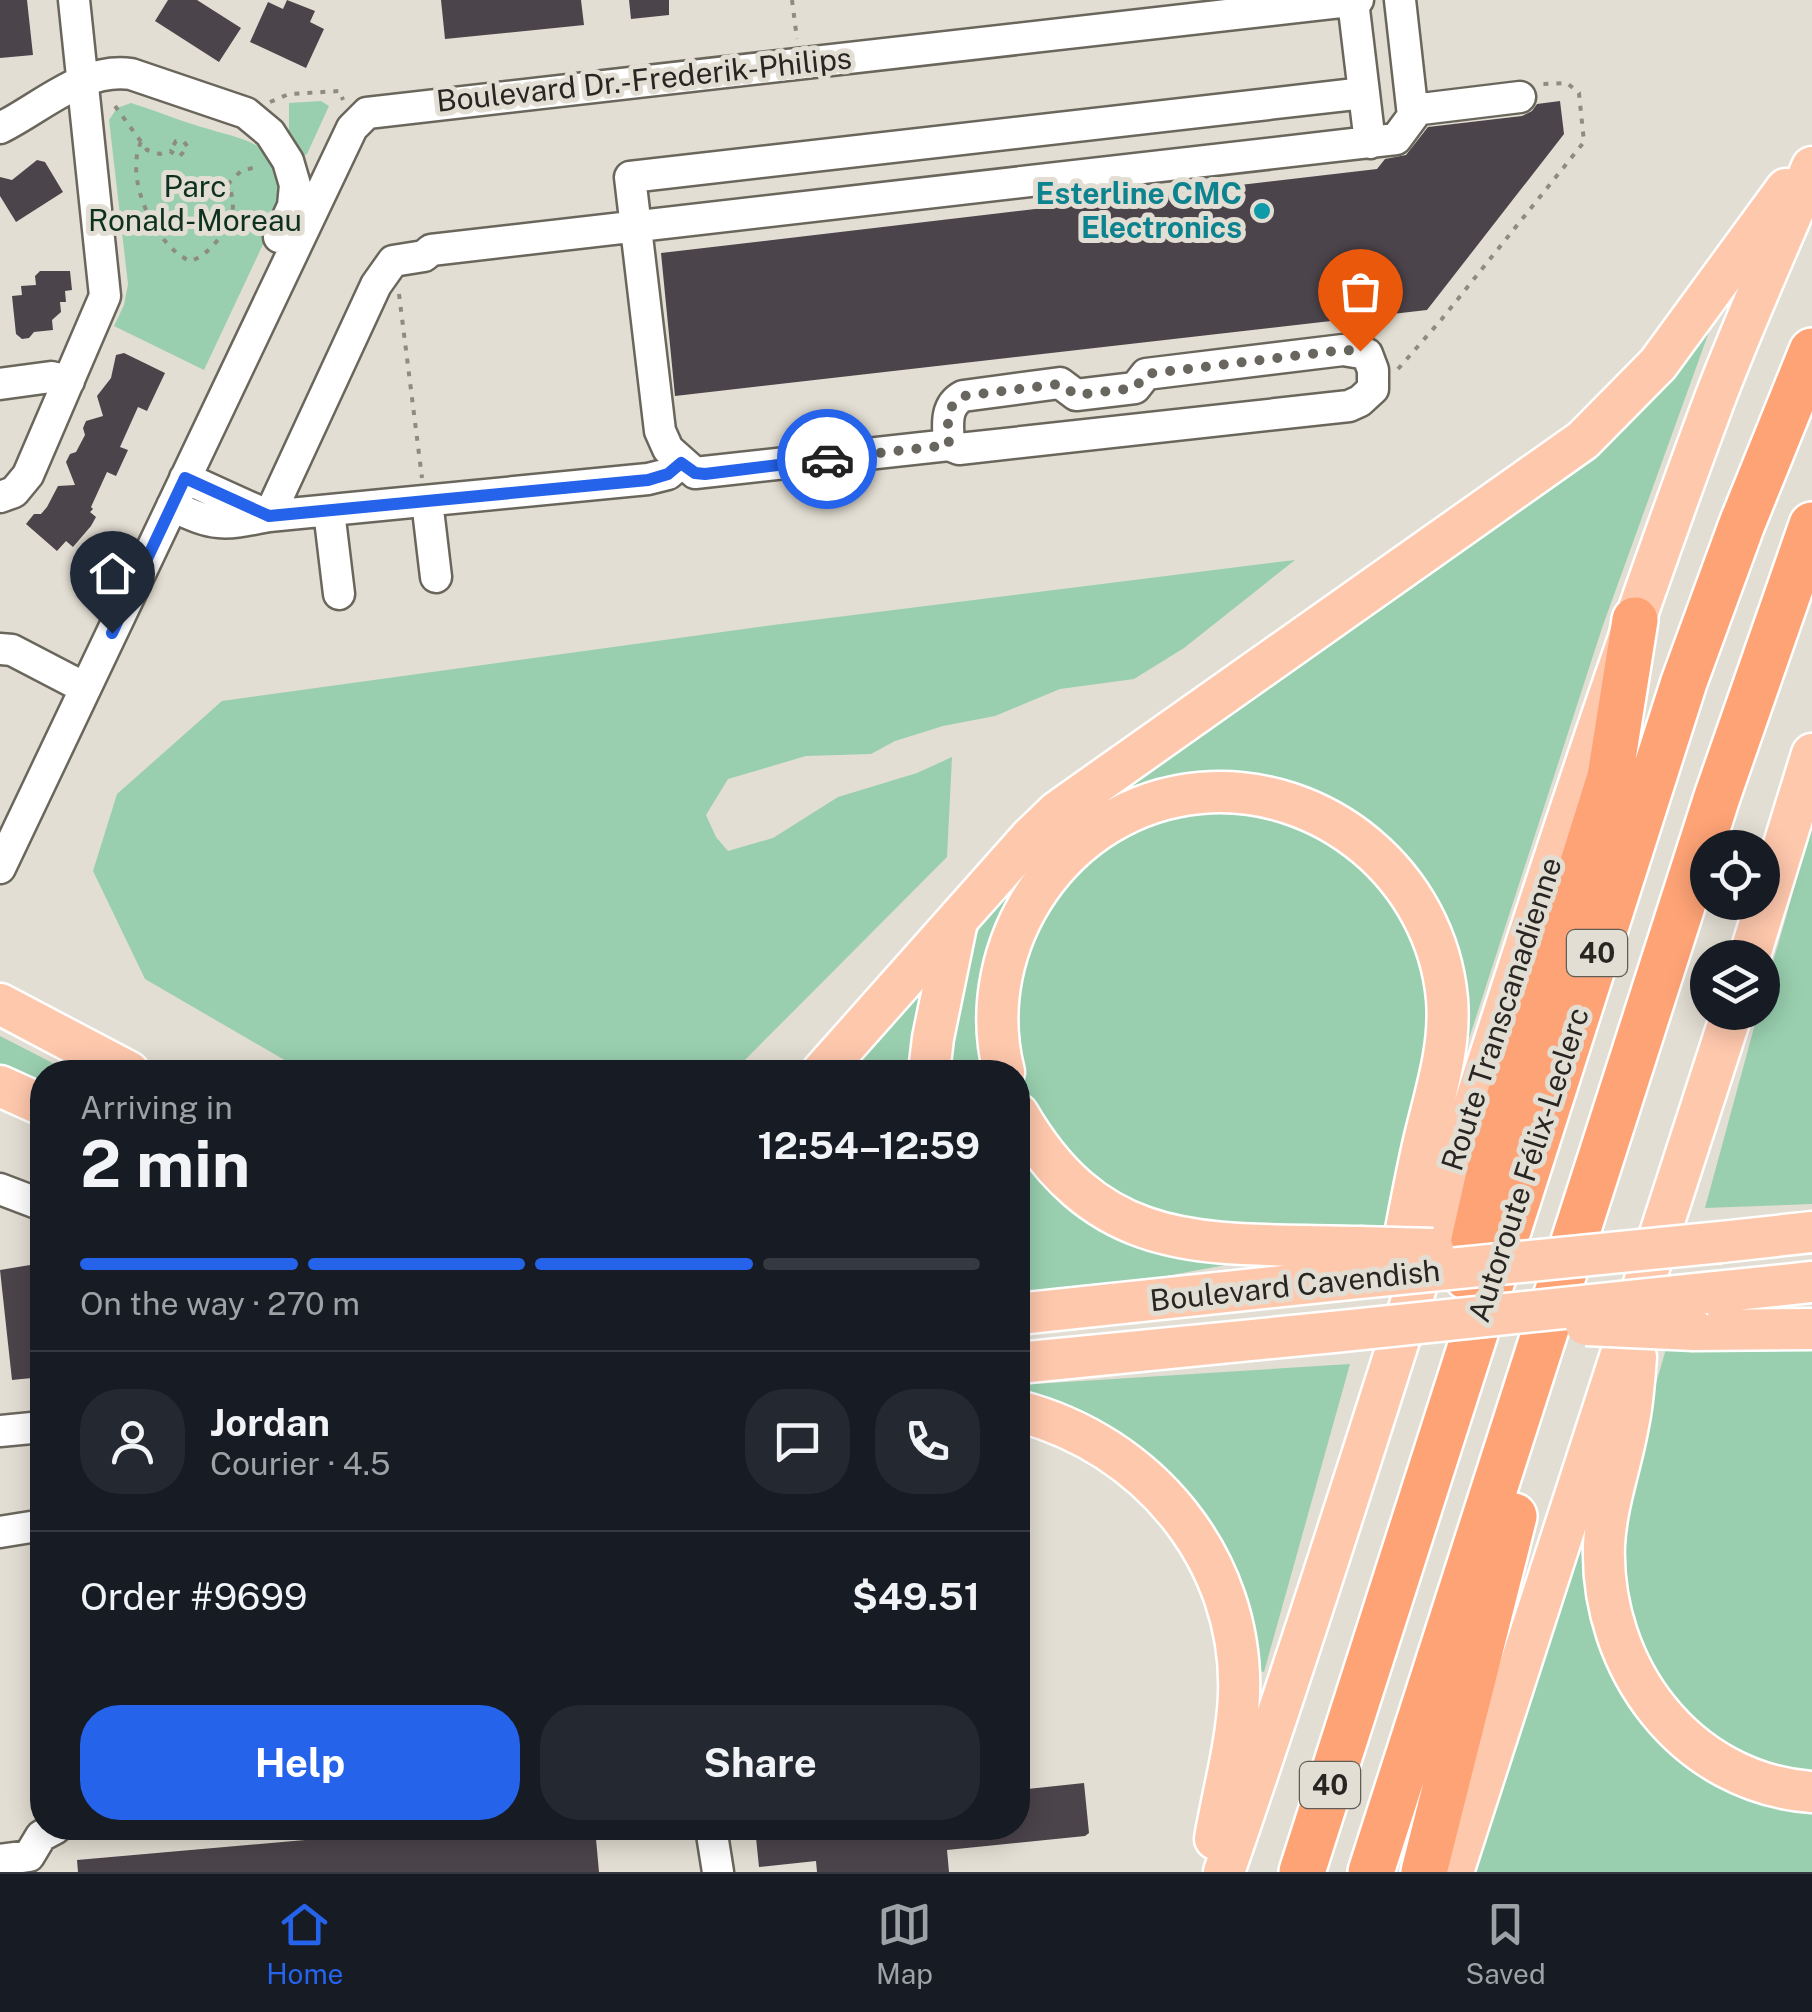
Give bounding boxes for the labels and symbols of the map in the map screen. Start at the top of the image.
street label: Boulevard Dr.-Frederik-Philips [434,39,853,119]
park label: Parc Ronald-Moreau [88,168,302,238]
place label: Esterline CMC Electronics [1036,175,1242,245]
marker: Esterline CMC Electronics [1251,200,1273,222]
pin [1318,249,1403,352]
courier [777,409,877,509]
pin [70,531,155,634]
street label: Route Transcanadienne [1433,853,1569,1175]
road number: 40 [1567,930,1627,976]
street label: Autoroute Félix-Leclerc [1460,1003,1596,1327]
street label: Boulevard Cavendish [1148,1252,1442,1318]
road number: 40 [1300,1762,1360,1808]

